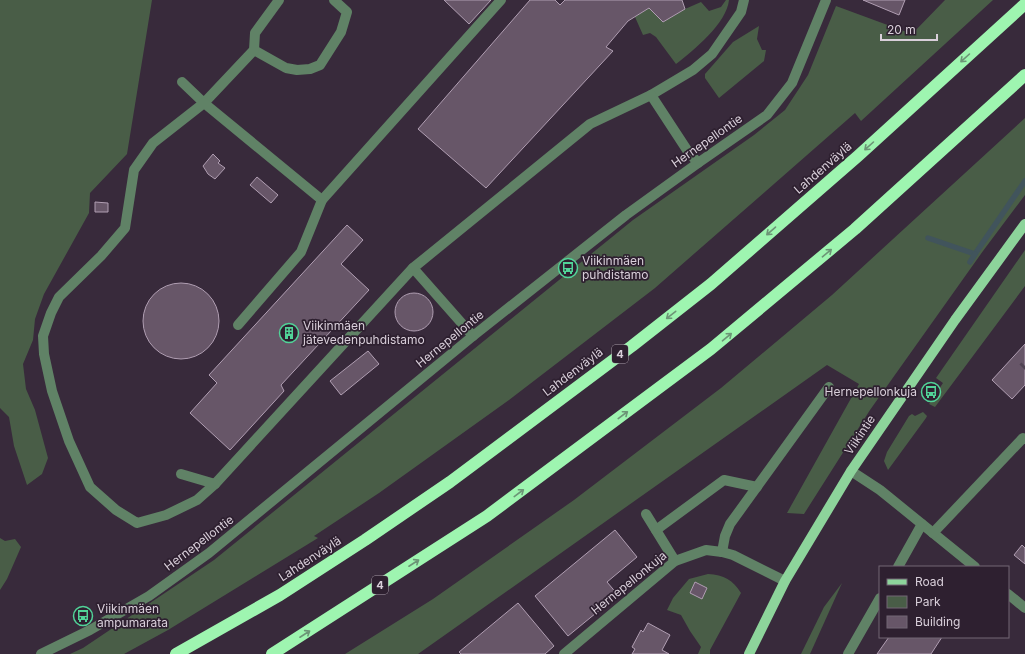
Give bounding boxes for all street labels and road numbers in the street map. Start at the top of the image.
street label: Hernepellontie [668,111,745,171]
street label: Lahdenväylä [791,138,855,197]
street label: Hernepellontie [413,307,487,371]
street label: Lahdenväylä [540,344,606,399]
road number: 4 [612,345,628,363]
street label: Viikintie [841,412,878,457]
street label: Hernepellontie [161,512,236,574]
street label: Lahdenväylä [276,533,344,584]
street label: Hernepellonkuja [588,548,669,618]
road number: 4 [372,576,388,594]

